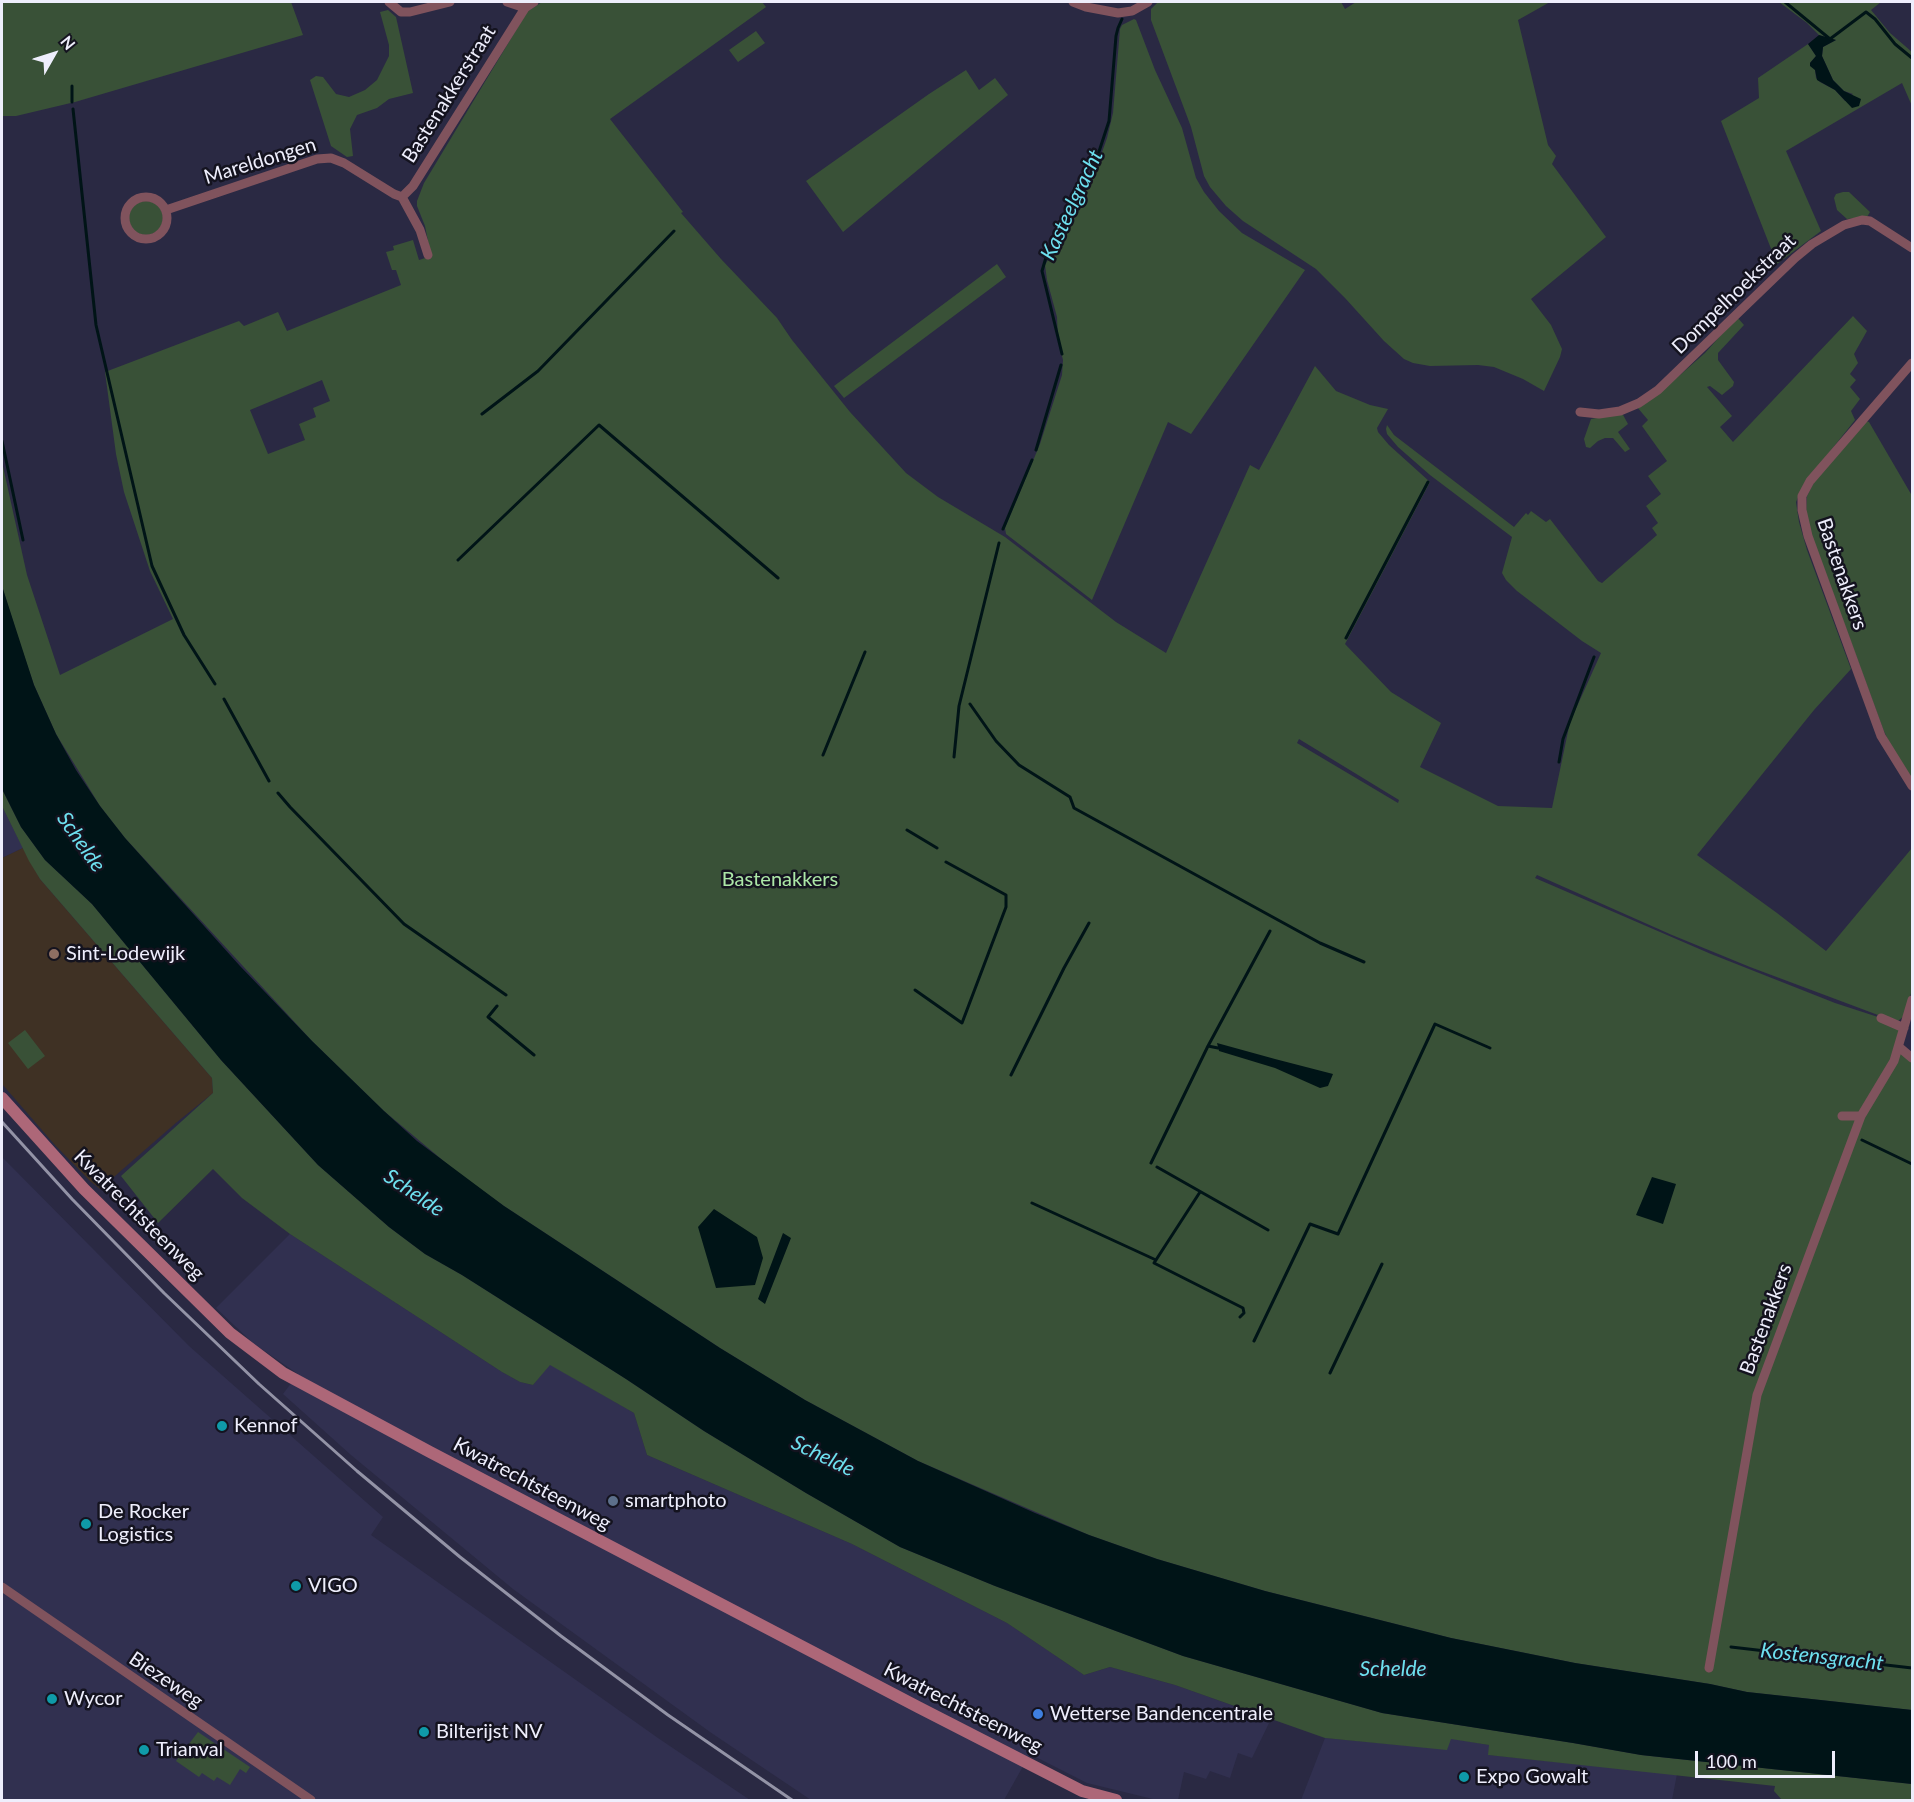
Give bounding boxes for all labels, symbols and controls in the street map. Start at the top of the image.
street label: Bastenakkerstraat [397,21,501,167]
north arrow [24,24,84,84]
text: N [57,32,80,53]
street label: Mareldongen [201,133,319,189]
water label: Kasteelgracht [1035,146,1109,264]
street label: Dompelhoekstraat [1667,229,1801,359]
street label: Bastenakkers [1812,515,1872,633]
water label: Schelde [51,807,111,877]
park label: Bastenakkers [722,868,838,892]
place label: Sint-Lodewijk [66,942,185,966]
marker: Sint-Lodewijk [47,947,61,961]
street label: Kwatrechtsteenweg [69,1145,209,1285]
water label: Schelde [379,1164,449,1222]
street label: Bastenakkers [1735,1260,1797,1378]
place label: Kennof [234,1414,297,1438]
marker: Kennof [215,1419,229,1433]
water label: Schelde [787,1430,859,1482]
street label: Kwatrechtsteenweg [449,1432,615,1536]
place label: smartphoto [625,1489,726,1513]
marker: smartphoto [606,1494,620,1508]
place label: De Rocker Logistics [98,1500,189,1547]
marker: De Rocker Logistics [79,1517,93,1531]
place label: VIGO [308,1574,358,1598]
marker: VIGO [289,1579,303,1593]
water label: Kostensgracht [1759,1638,1885,1676]
street label: Biezeweg [125,1647,207,1713]
water label: Schelde [1359,1656,1427,1682]
street label: Kwatrechtsteenweg [880,1658,1046,1758]
place label: Wycor [64,1687,122,1711]
marker: Wycor [45,1692,59,1706]
place label: Wetterse Bandencentrale [1050,1702,1273,1726]
marker: Wetterse Bandencentrale [1031,1707,1045,1721]
place label: Bilterijst NV [436,1720,543,1744]
marker: Bilterijst NV [417,1725,431,1739]
place label: Trianval [156,1738,223,1762]
scale bar [1698,1739,1838,1777]
marker: Trianval [137,1743,151,1757]
text: 100 m [1706,1750,1757,1772]
place label: Expo Gowalt [1476,1765,1588,1789]
marker: Expo Gowalt [1457,1770,1471,1784]

